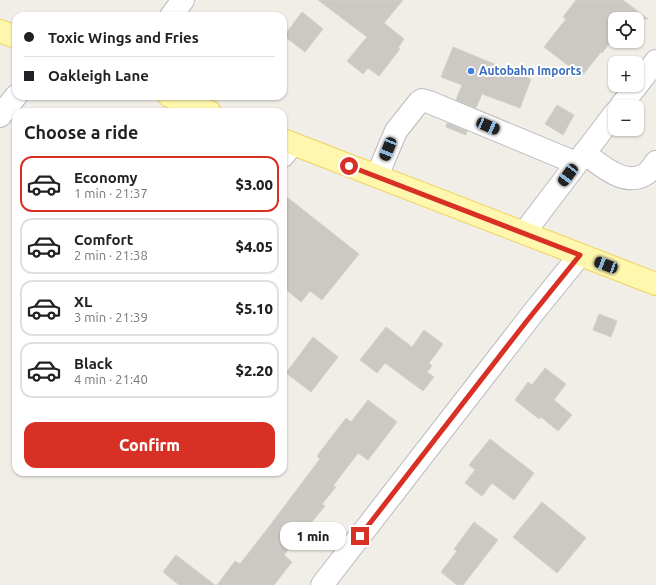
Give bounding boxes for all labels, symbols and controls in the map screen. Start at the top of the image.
map controls [608,12,644,136]
button: locate [608,12,644,48]
text: Toxic Wings and Fries [48,29,199,46]
button: + [608,56,644,92]
place label: Autobahn Imports [479,64,582,77]
marker: Autobahn Imports [466,66,476,76]
text: Oakleigh Lane [48,67,149,84]
button: − [608,100,644,136]
car [475,116,501,136]
text: Choose a ride [24,122,138,142]
car [378,136,398,162]
route start [340,157,358,175]
car [556,162,580,188]
icon: car [26,166,62,202]
text: Economy [74,169,138,186]
text: $3.00 [235,176,273,193]
text: 1 min · 21:37 [74,186,148,200]
icon: car [26,228,62,264]
text: Comfort [74,231,133,248]
text: $4.05 [235,238,273,255]
text: 2 min · 21:38 [74,248,148,262]
car [593,255,619,275]
icon: car [26,290,62,326]
text: XL [74,293,92,310]
text: $5.10 [235,300,273,317]
text: 3 min · 21:39 [74,310,148,324]
icon: car [26,352,62,388]
text: Black [74,355,113,372]
text: $2.20 [235,362,273,379]
text: 4 min · 21:40 [74,372,148,386]
button: Confirm [24,422,275,468]
callout: 1 min [280,522,346,550]
route end [351,527,369,545]
text: 1 min [296,529,330,543]

